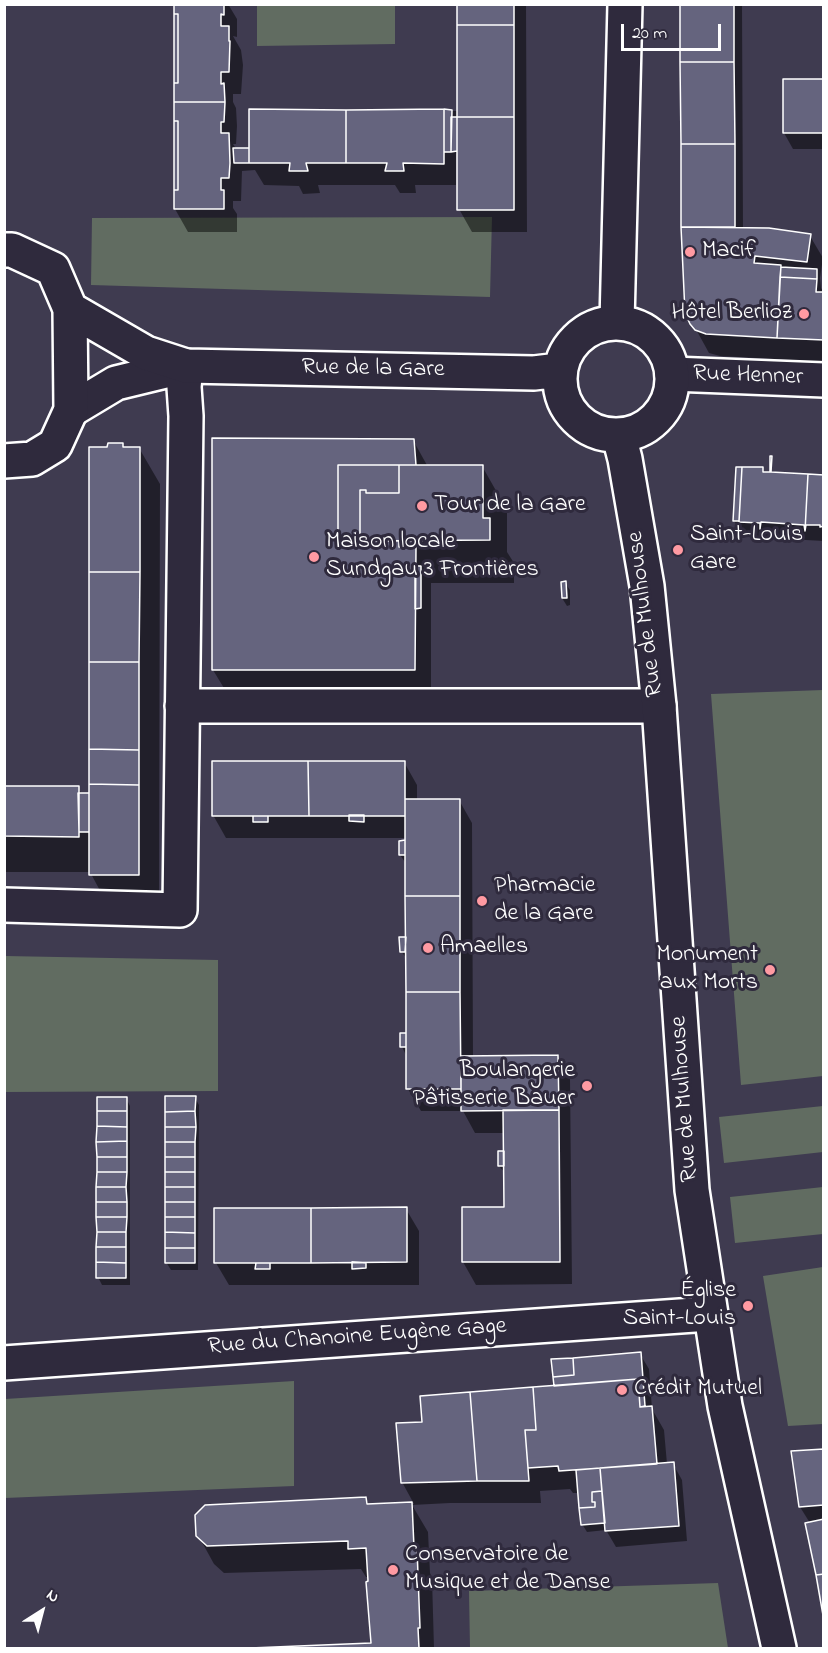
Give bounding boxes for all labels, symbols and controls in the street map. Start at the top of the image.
scale bar [624,12,724,50]
text: 20 m [632,21,667,47]
place label: Macif [702,238,756,266]
marker: Macif [683,245,697,259]
place label: Hôtel Berlioz [671,300,792,328]
marker: Hôtel Berlioz [797,307,811,321]
street label: Rue de la Gare [301,354,445,386]
street label: Rue Henner [692,361,804,393]
place label: Tour de la Gare [434,492,586,520]
marker: Tour de la Gare [415,499,429,513]
place label: Saint-Louis Gare [690,522,803,578]
place label: Maison locale Sundgau 3 Frontières [326,529,539,585]
street label: Rue de Mulhouse [623,530,671,698]
marker: Saint-Louis Gare [671,543,685,557]
marker: Maison locale Sundgau 3 Frontières [307,550,321,564]
place label: Pharmacie de la Gare [494,873,596,929]
marker: Pharmacie de la Gare [475,894,489,908]
place label: Amaelles [440,934,528,962]
marker: Amaelles [421,941,435,955]
place label: Monument aux Morts [656,942,758,998]
marker: Monument aux Morts [763,963,777,977]
street label: Rue de Mulhouse [666,1015,706,1183]
place label: Boulangerie Pâtisserie Bauer [413,1058,575,1114]
marker: Boulangerie Pâtisserie Bauer [580,1079,594,1093]
place label: Église Saint-Louis [623,1278,736,1334]
marker: Église Saint-Louis [741,1299,755,1313]
street label: Rue du Chanoine Eugène Gage [207,1313,507,1363]
place label: Crédit Mutuel [634,1376,762,1404]
marker: Crédit Mutuel [615,1383,629,1397]
place label: Conservatoire de Musique et de Danse [405,1542,611,1598]
marker: Conservatoire de Musique et de Danse [386,1563,400,1577]
north arrow [12,1581,72,1641]
text: N [41,1584,64,1609]

